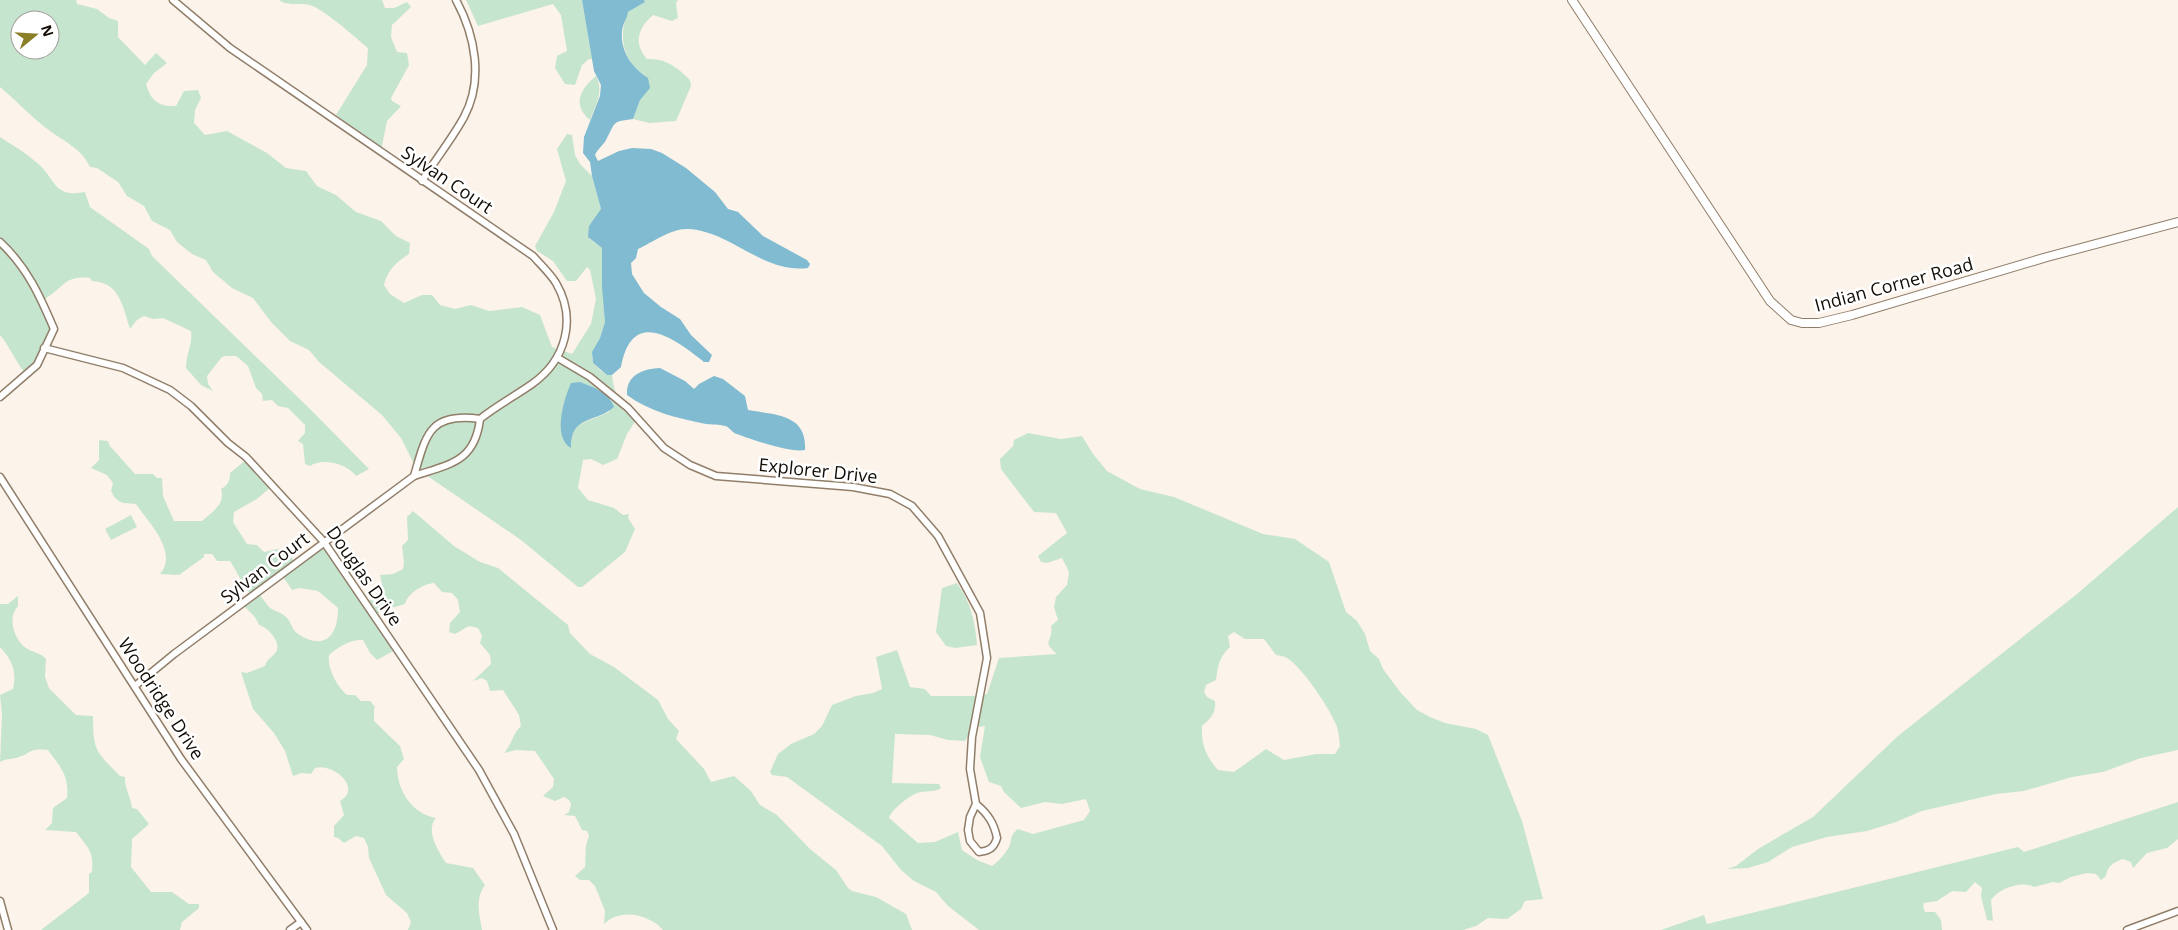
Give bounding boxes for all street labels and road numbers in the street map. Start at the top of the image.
street label: Sylvan Court [397,140,498,219]
street label: Indian Corner Road [1812,251,1976,317]
street label: Explorer Drive [757,452,879,488]
street label: Douglas Drive [322,521,408,630]
street label: Sylvan Court [215,526,314,608]
street label: Woodridge Drive [113,633,210,764]

